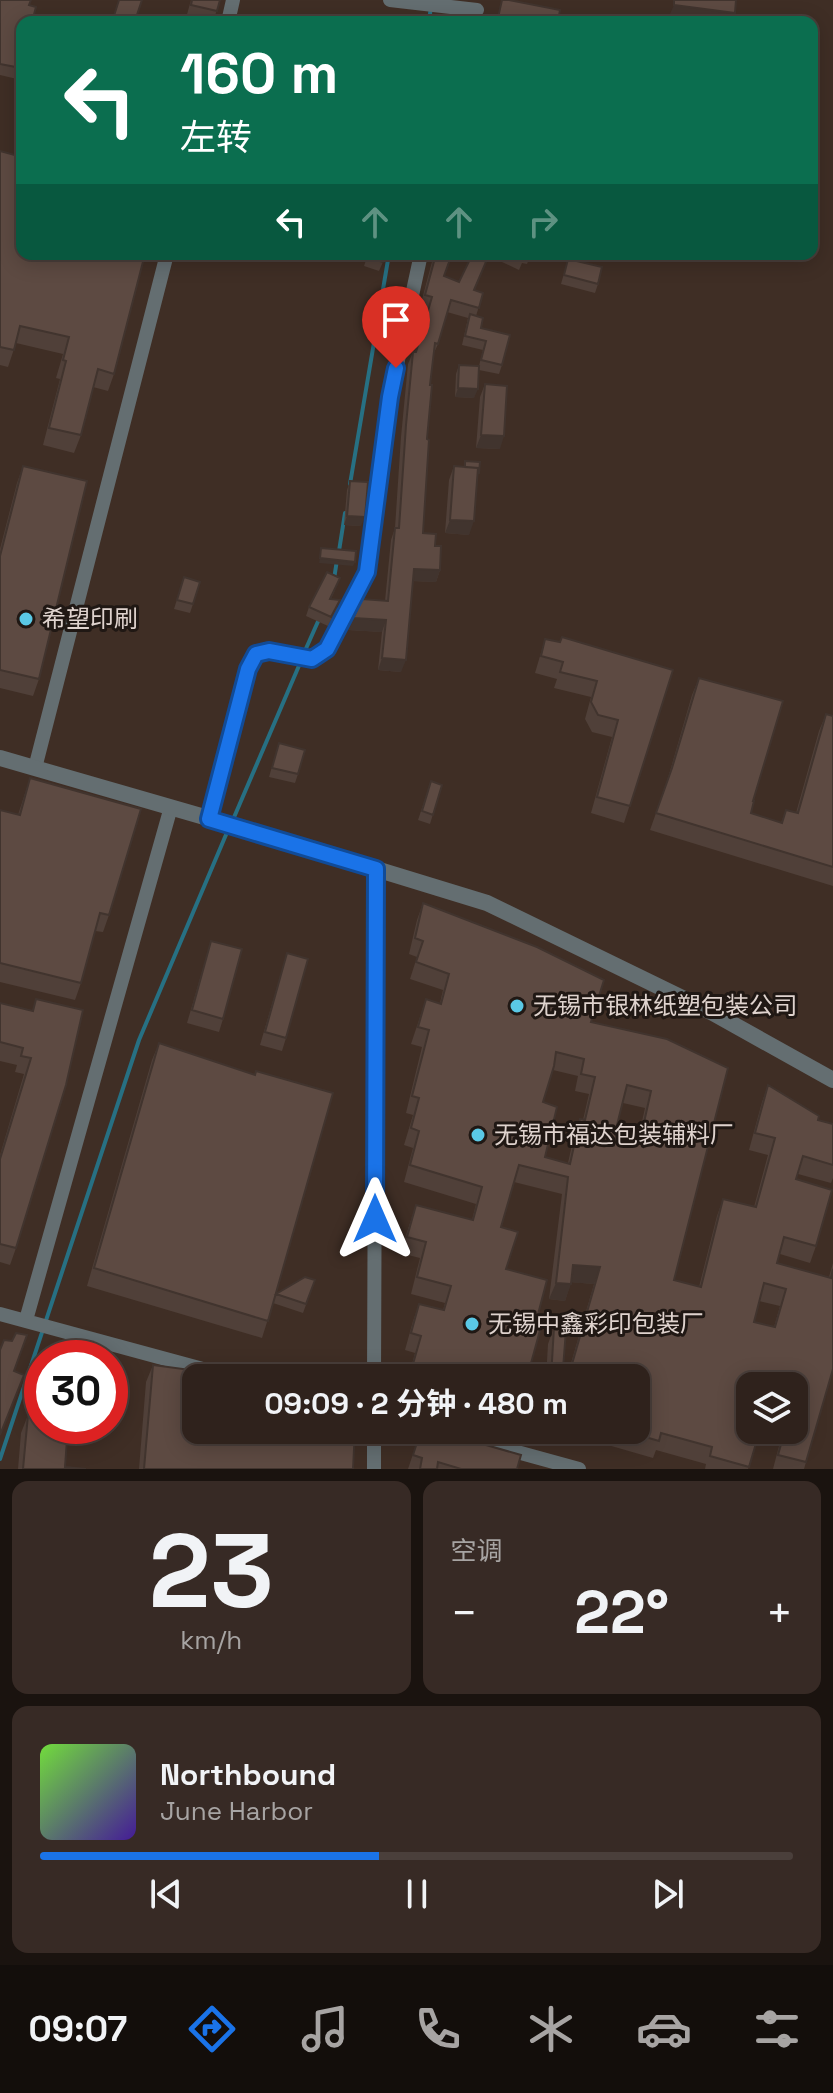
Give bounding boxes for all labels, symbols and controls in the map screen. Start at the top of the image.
text: 160 m [180,38,338,109]
icon: left [48,48,152,152]
text: 左转 [180,115,252,161]
icon: left [269,200,313,244]
icon: ahead [353,200,397,244]
icon: ahead [437,200,481,244]
icon: right [521,200,565,244]
pin [362,286,430,368]
icon: arrive [374,298,418,342]
place label: 希望印刷 [42,603,138,634]
marker: 希望印刷 [17,610,35,628]
place label: 无锡市银林纸塑包装公司 [533,990,797,1021]
marker: 无锡市银林纸塑包装公司 [508,997,526,1015]
place label: 无锡市福达包装辅料厂 [494,1119,734,1150]
marker: 无锡市福达包装辅料厂 [469,1126,487,1144]
position arrow [333,1177,417,1261]
place label: 无锡中鑫彩印包装厂 [488,1308,704,1339]
marker: 无锡中鑫彩印包装厂 [463,1315,481,1333]
speed limit sign: 30 [24,1340,128,1444]
map controls [736,1372,808,1444]
button: layers [736,1372,808,1444]
text: 09:09 · 2 分钟 · 480 m [264,1384,568,1423]
text: 23 [149,1505,274,1637]
text: 空调 [451,1534,503,1568]
text: 22° [574,1574,669,1651]
text: − [451,1585,478,1641]
text: + [766,1585,793,1641]
text: km/h [180,1623,242,1657]
text: Northbound [160,1755,336,1794]
text: June Harbor [160,1794,313,1828]
icon: previous [144,1872,188,1916]
icon: pause [395,1872,439,1916]
icon: next [646,1872,690,1916]
icon: directions [184,2001,240,2057]
icon: music [297,2001,353,2057]
icon: phone [410,2001,466,2057]
icon: climate [523,2001,579,2057]
icon: car [636,2001,692,2057]
icon: filters [749,2001,805,2057]
text: 09:07 [28,2006,127,2052]

